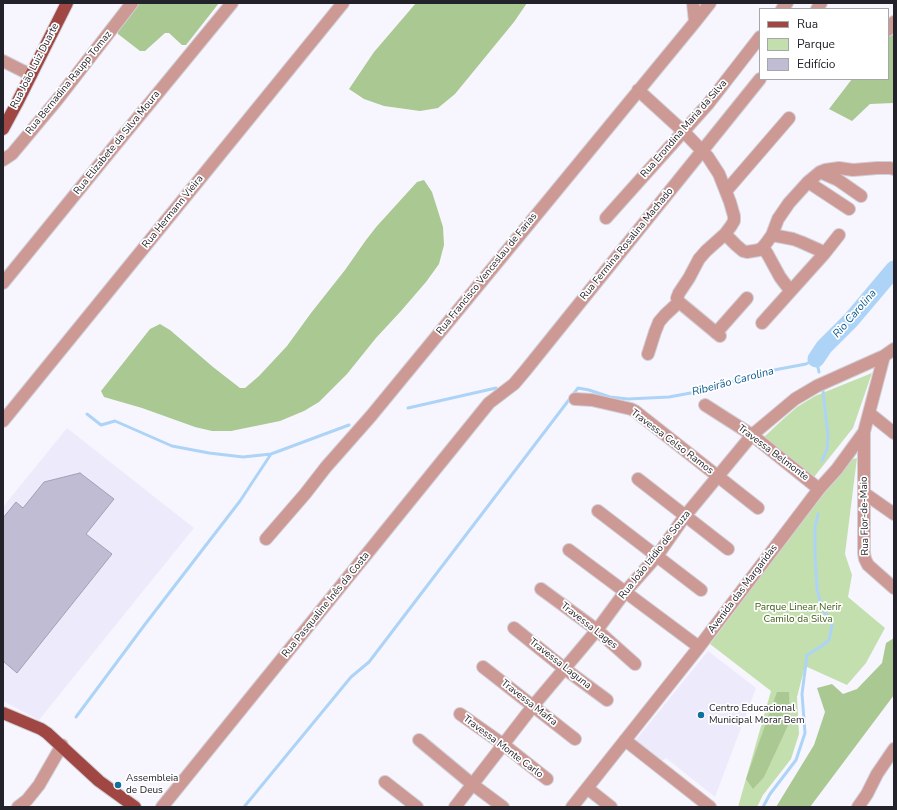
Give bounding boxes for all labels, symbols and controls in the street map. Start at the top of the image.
legend [759,8,889,80]
text: Rua [797,16,818,32]
street label: Rua João Luiz Duarte [8,21,62,111]
street label: Rua Bernadina Raupp Tomaz [24,29,114,137]
text: Parque [797,36,835,52]
text: Edifício [797,56,836,72]
street label: Rua Erondina Maria da Silva [638,78,730,180]
street label: Rua Elizabete da Silva Moura [71,89,163,197]
street label: Rua Hermann Vieira [140,173,206,251]
street label: Rua Fermina Rosalina Machado [578,186,676,302]
street label: Rua Francisco Venceslau de Farias [434,211,540,337]
water label: Rio Carolina [830,287,880,341]
water label: Ribeirão Carolina [691,365,775,399]
street label: Travessa Celso Ramos [628,407,716,477]
street label: Travessa Belmonte [735,422,811,484]
street label: Rua Flor-de-Maio [858,476,872,556]
street label: Rua João Izídio de Souza [617,508,693,602]
street label: Avenida das Margaridas [706,542,780,636]
street label: Rua Pasqualine Inês da Costa [280,550,372,660]
street label: Travessa Lages [558,600,620,652]
park label: Parque Linear Nerir Camilo da Silva [755,602,841,626]
street label: Travessa Laguna [527,636,593,692]
street label: Travessa Mafra [499,677,559,729]
place label: Centro Educacional Municipal Morar Bem [709,703,804,726]
marker: Centro Educacional Municipal Morar Bem [696,710,706,720]
street label: Travessa Monte Carlo [461,713,545,781]
place label: Assembleia de Deus [126,773,178,796]
marker: Assembleia de Deus [113,780,123,790]

